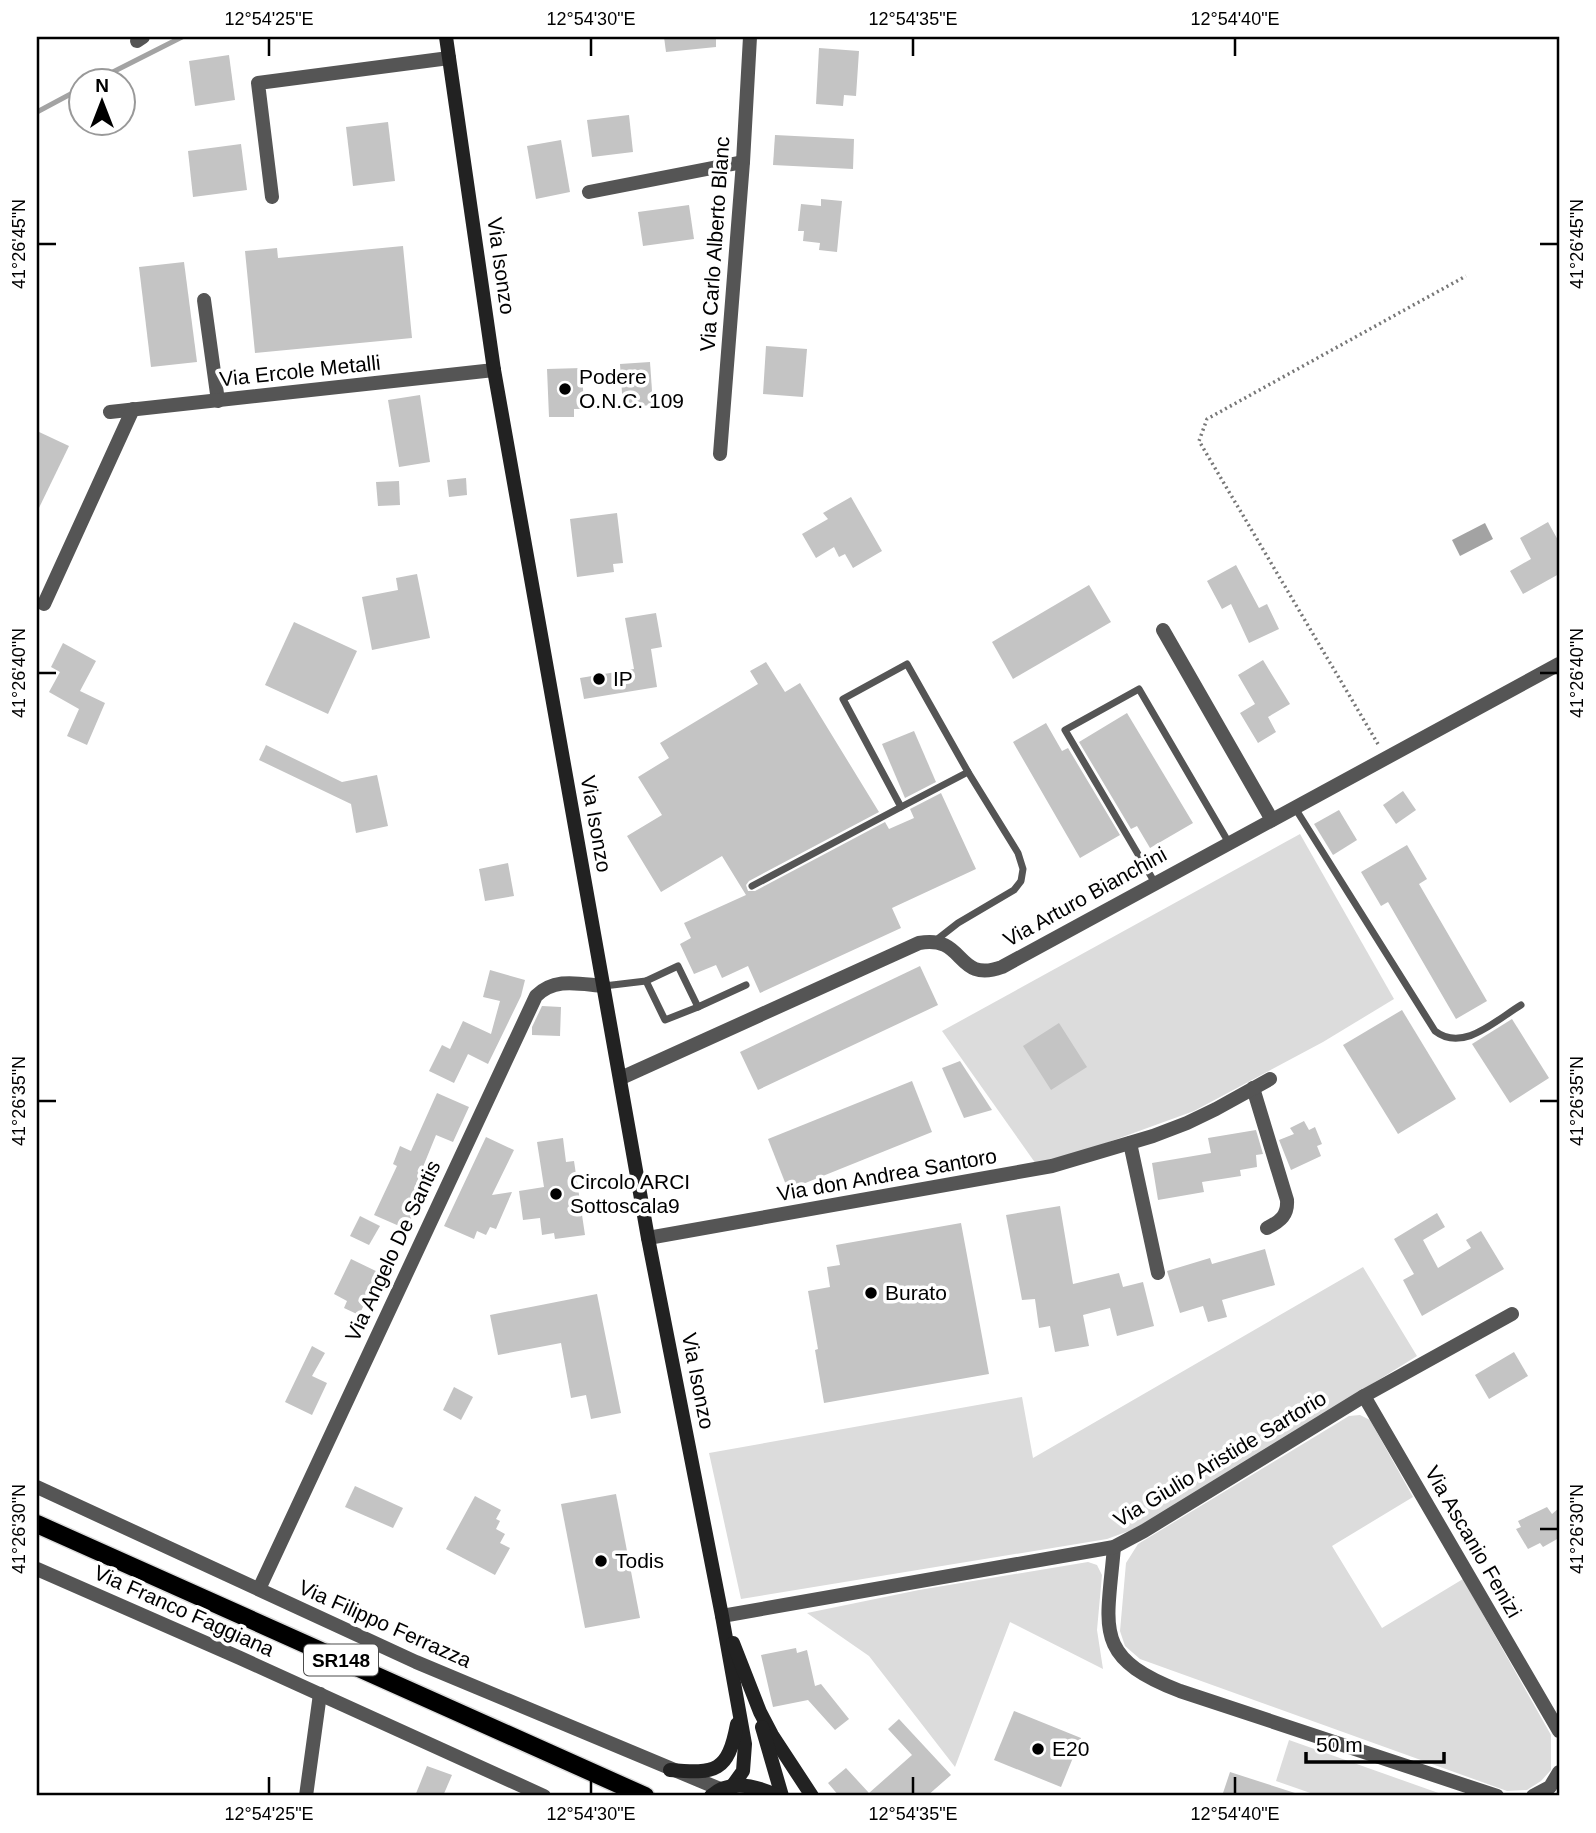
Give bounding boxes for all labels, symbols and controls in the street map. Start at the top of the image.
text: 12°54'25"E [224,9,314,29]
text: 12°54'30"E [546,9,636,29]
text: 12°54'35"E [868,9,958,29]
text: 12°54'40"E [1190,9,1280,29]
north arrow [66,66,136,136]
text: N [95,75,109,96]
street label: Via Carlo Alberto Blanc [696,136,733,352]
text: 41°26'45"N [9,199,29,289]
text: 41°26'45"N [1567,199,1587,289]
street label: Via Isonzo [483,216,520,316]
street label: Via Ercole Metalli [218,351,382,390]
place label: Podere O.N.C. 109 [579,365,684,412]
marker: Podere O.N.C. 109 [557,381,573,397]
text: 41°26'40"N [9,628,29,718]
text: 41°26'40"N [1567,628,1587,718]
place label: IP [613,667,633,690]
marker: IP [591,671,607,687]
street label: Via Isonzo [577,774,616,874]
street label: Via Arturo Bianchini [999,842,1170,951]
text: 41°26'35"N [9,1056,29,1146]
text: 41°26'35"N [1567,1056,1587,1146]
street label: Via don Andrea Santoro [775,1144,999,1205]
street label: Via Angelo De Santis [341,1157,445,1345]
place label: Circolo ARCI Sottoscala9 [570,1170,690,1217]
marker: Circolo ARCI Sottoscala9 [548,1186,564,1202]
place label: Burato [885,1281,947,1304]
marker: Burato [863,1285,879,1301]
street label: Via Isonzo [678,1331,719,1431]
street label: Via Giulio Aristide Sartorio [1109,1386,1330,1531]
street label: Via Ascanio Fenizi [1421,1462,1526,1622]
text: 41°26'30"N [9,1484,29,1574]
text: 41°26'30"N [1567,1484,1587,1574]
place label: Todis [615,1549,664,1572]
marker: Todis [593,1553,609,1569]
street label: Via Franco Faggiana [91,1560,278,1661]
street label: Via Filippo Ferrazza [295,1575,475,1672]
road number: SR148 [304,1644,378,1676]
scale bar [1306,1721,1444,1765]
text: 50 m [1316,1733,1363,1756]
place label: E20 [1052,1737,1089,1760]
marker: E20 [1030,1741,1046,1757]
text: 12°54'25"E [224,1804,314,1824]
text: 12°54'30"E [546,1804,636,1824]
text: 12°54'35"E [868,1804,958,1824]
text: 12°54'40"E [1190,1804,1280,1824]

